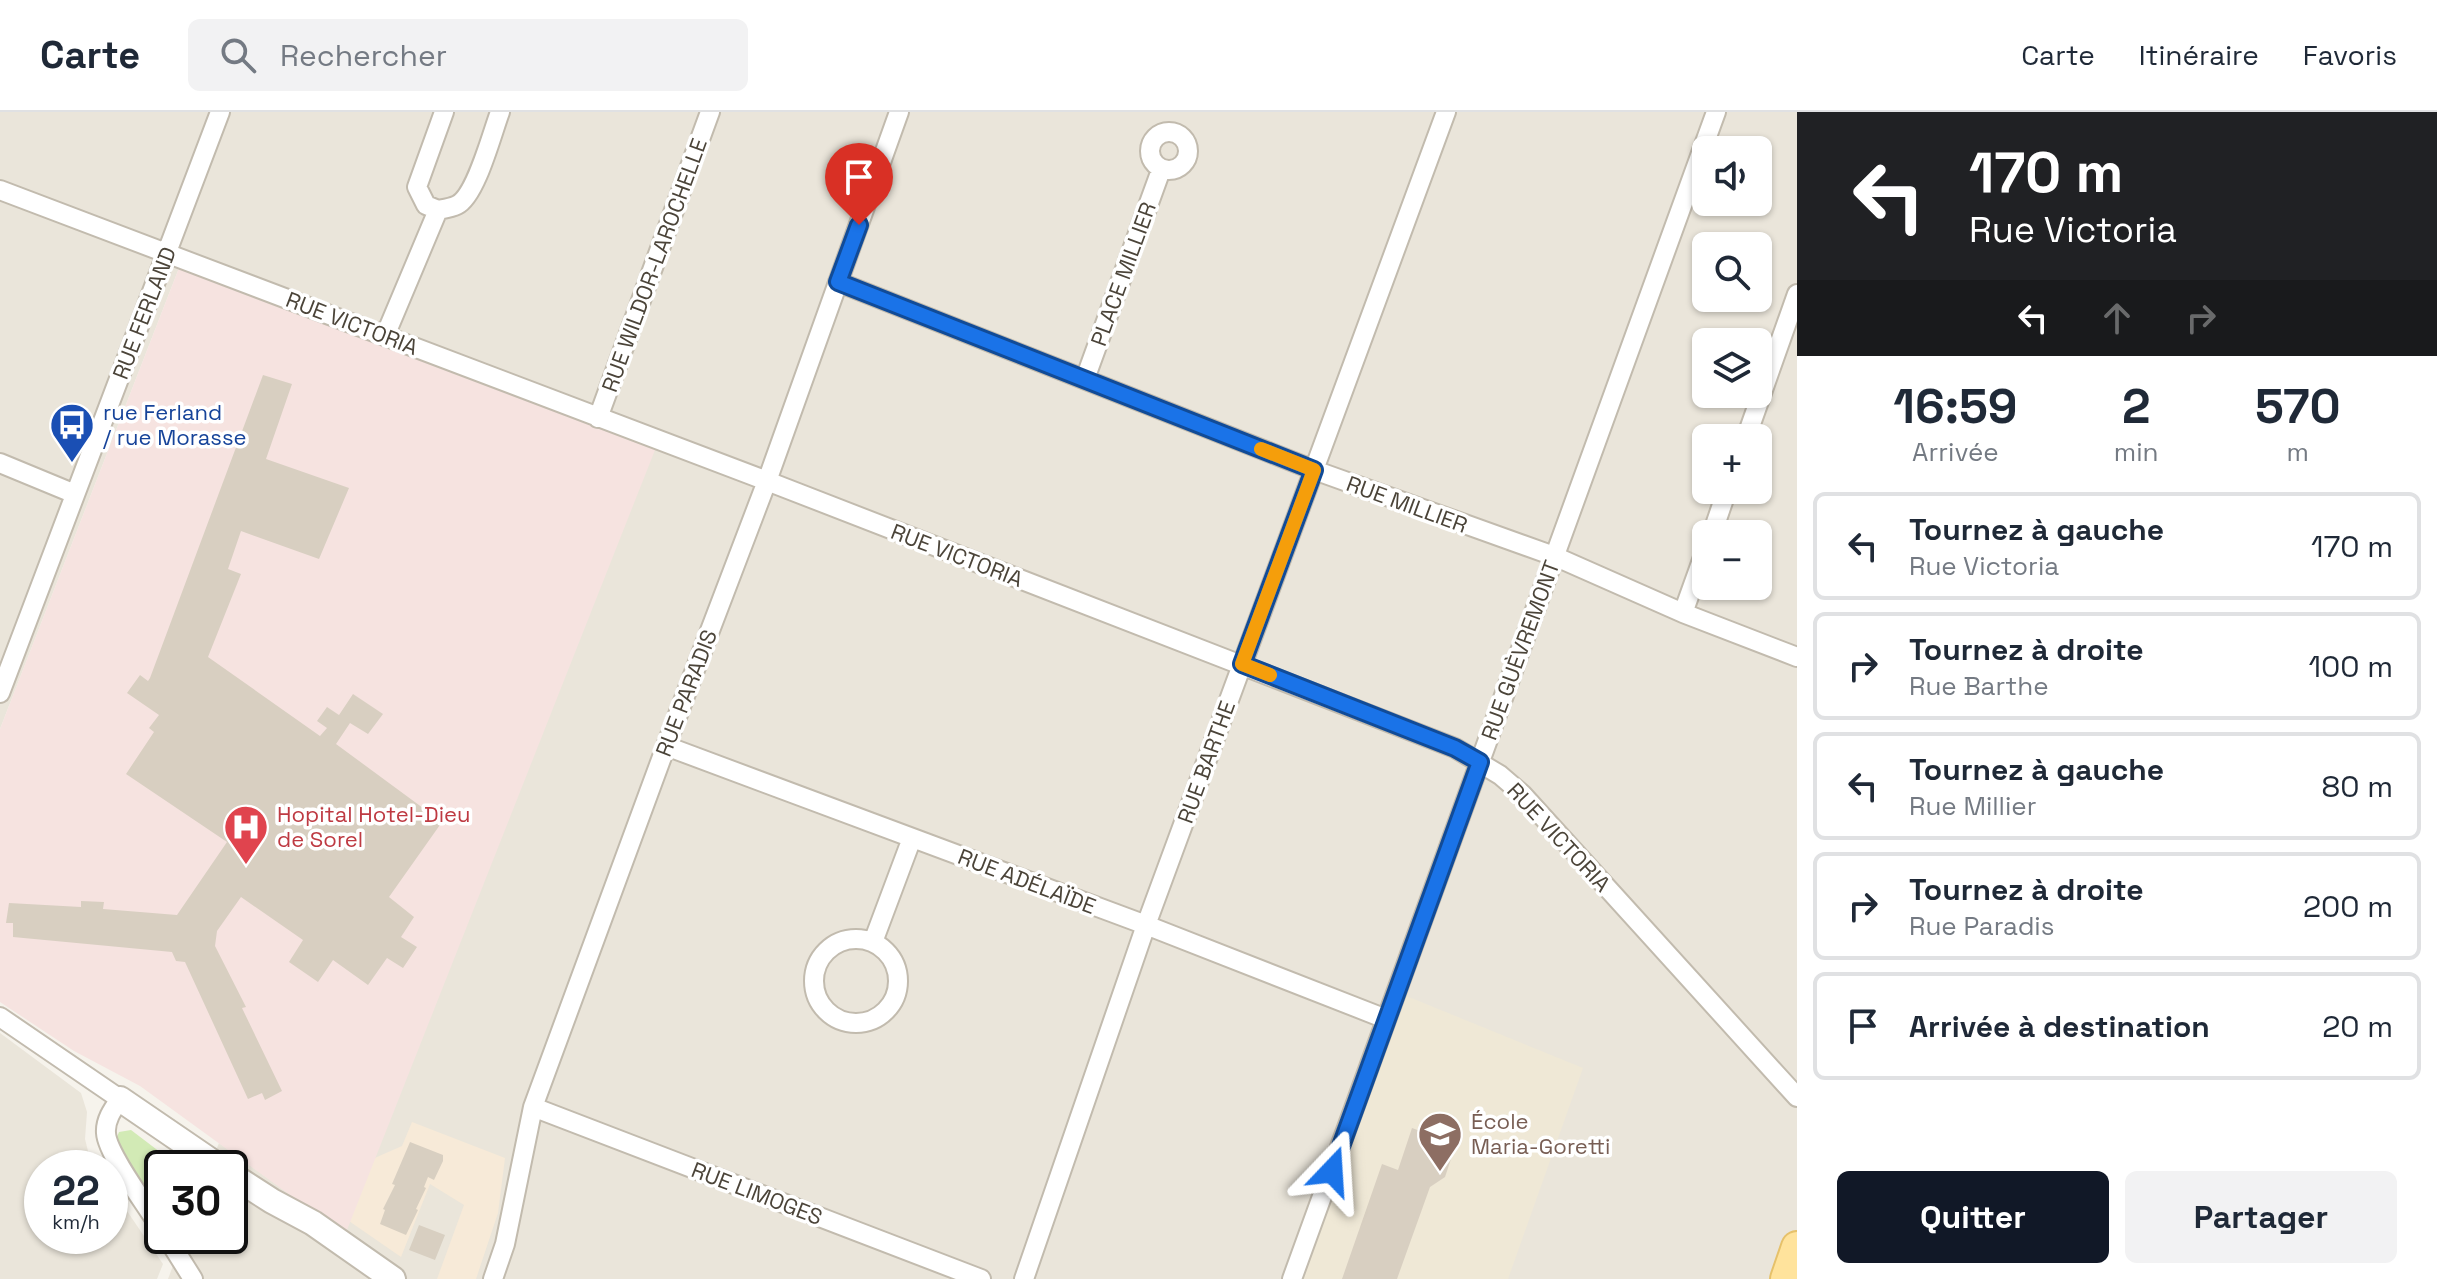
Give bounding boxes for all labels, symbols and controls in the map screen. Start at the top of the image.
search box [188,19,748,91]
text: Carte [40,31,140,79]
icon: search [216,33,260,77]
text: Rechercher [280,36,447,75]
text: Carte [2021,37,2095,73]
text: Itinéraire [2139,37,2259,73]
text: Favoris [2303,37,2397,73]
street label: RUE WILDOR-LAROCHELLE [595,134,713,396]
map controls [1692,136,1772,600]
button: sound [1692,136,1772,216]
text: 170 m [1969,137,2123,208]
pin [825,143,893,225]
icon: left [1837,144,1941,248]
icon: arrive [837,155,881,199]
street label: PLACE MILLIER [1084,198,1162,350]
text: Rue Victoria [1969,207,2177,253]
button: search [1692,232,1772,312]
street label: RUE FERLAND [106,243,182,383]
street label: RUE VICTORIA [282,285,422,361]
icon: left [2011,296,2055,340]
icon: ahead [2095,296,2139,340]
icon: right [2179,296,2223,340]
button: layers [1692,328,1772,408]
text: 16:59 [1893,376,2018,437]
text: 2 [2122,376,2150,437]
text: 570 [2255,376,2341,437]
place label: rue Ferland / rue Morasse [103,398,247,451]
bus stop icon: rue Ferland / rue Morasse [48,401,96,464]
button: + [1692,424,1772,504]
text: Arrivée [1912,435,1999,469]
text: min [2114,435,2159,469]
text: m [2287,435,2309,469]
street label: RUE MILLIER [1343,469,1471,539]
text: Tournez à gauche [1909,510,2164,549]
street label: RUE VICTORIA [887,517,1027,593]
button: − [1692,520,1772,600]
icon: left [1841,524,1885,568]
text: 170 m [2311,527,2393,566]
text: Rue Victoria [1909,549,2059,583]
street label: RUE GUÈVREMONT [1474,556,1566,744]
street label: RUE PARADIS [649,626,723,760]
text: Tournez à droite [1909,630,2143,669]
icon: right [1841,644,1885,688]
text: 100 m [2308,647,2393,686]
text: Rue Barthe [1909,669,2049,703]
street label: RUE BARTHE [1171,697,1241,827]
text: Tournez à gauche [1909,750,2164,789]
icon: left [1841,764,1885,808]
text: 80 m [2322,767,2393,806]
street label: RUE VICTORIA [1501,777,1617,898]
text: Rue Millier [1909,789,2037,823]
place label: Hopital Hotel-Dieu de Sorel [277,800,471,853]
hospital icon: Hopital Hotel-Dieu de Sorel [222,803,270,866]
street label: RUE ADÉLAÏDE [954,842,1100,920]
text: Tournez à droite [1909,870,2143,909]
icon: right [1841,884,1885,928]
text: 200 m [2303,887,2393,926]
text: Rue Paradis [1909,909,2054,943]
icon: arrive [1841,1004,1885,1048]
text: Arrivée à destination [1909,1007,2210,1046]
text: 20 m [2322,1007,2393,1046]
place label: École Maria-Goretti [1471,1107,1610,1160]
school or university icon: École Maria-Goretti [1416,1110,1464,1173]
position arrow [1290,1129,1374,1213]
speed limit sign: 30 [144,1150,248,1254]
street label: RUE LIMOGES [688,1155,826,1231]
text: 22 [52,1166,100,1217]
button: Quitter [1837,1171,2109,1263]
button: Partager [2125,1171,2397,1263]
text: km/h [52,1209,100,1235]

